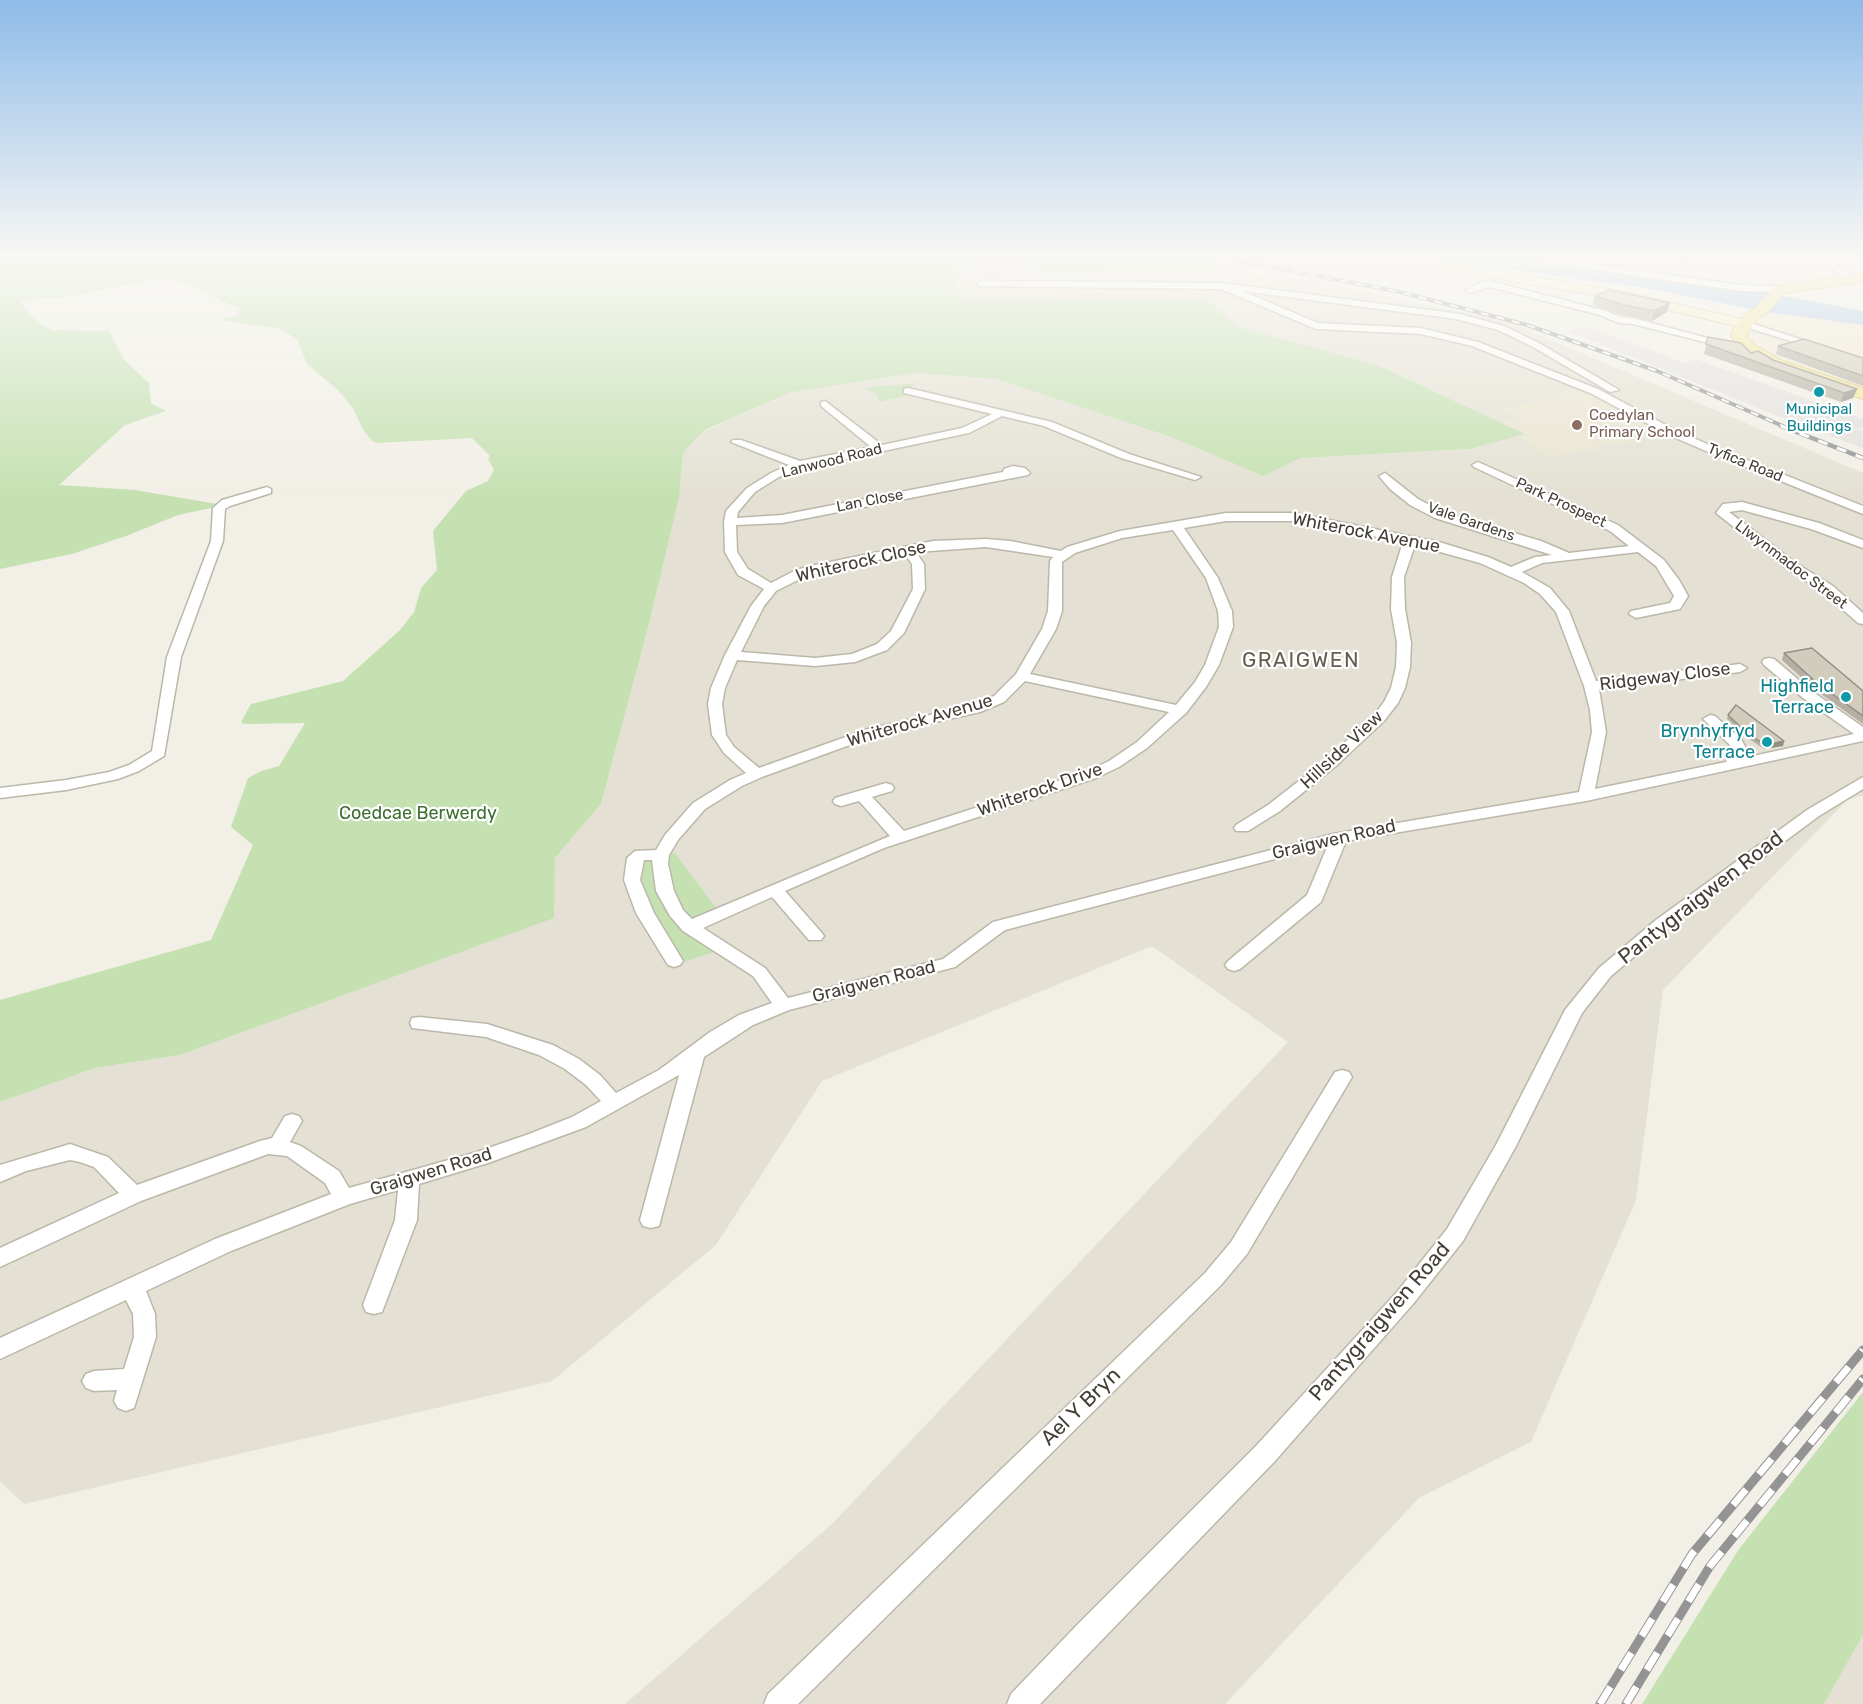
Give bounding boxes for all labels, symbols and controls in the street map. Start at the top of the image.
marker: Municipal Buildings [1812,385,1826,399]
place label: Municipal Buildings [1786,401,1852,436]
place label: Coedylan Primary School [1589,407,1695,442]
marker: Coedylan Primary School [1570,418,1584,432]
street label: Lanwood Road [780,440,884,482]
street label: Tyfica Road [1705,440,1785,486]
street label: Park Prospect [1513,474,1609,532]
street label: Lan Close [835,486,905,516]
street label: Vale Gardens [1425,499,1517,545]
street label: Whiterock Avenue [1290,508,1442,558]
street label: Llwynmadoc Street [1731,517,1851,613]
street label: Whiterock Close [794,536,928,588]
district label: GRAIGWEN [1242,648,1360,674]
street label: Ridgeway Close [1598,658,1732,696]
place label: Highfield Terrace [1760,676,1834,718]
street label: Whiterock Avenue [845,690,995,752]
marker: Highfield Terrace [1839,690,1853,704]
street label: Hillside View [1296,706,1388,794]
place label: Brynhyfryd Terrace [1661,721,1755,764]
marker: Brynhyfryd Terrace [1760,735,1774,749]
street label: Whiterock Drive [975,758,1105,822]
park label: Coedcae Berwerdy [339,803,497,825]
street label: Graigwen Road [1270,815,1398,865]
street label: Pantygraigwen Road [1614,826,1788,970]
street label: Graigwen Road [810,956,938,1008]
street label: Graigwen Road [367,1143,495,1201]
street label: Pantygraigwen Road [1304,1237,1456,1407]
street label: Ael Y Bryn [1036,1363,1126,1451]

